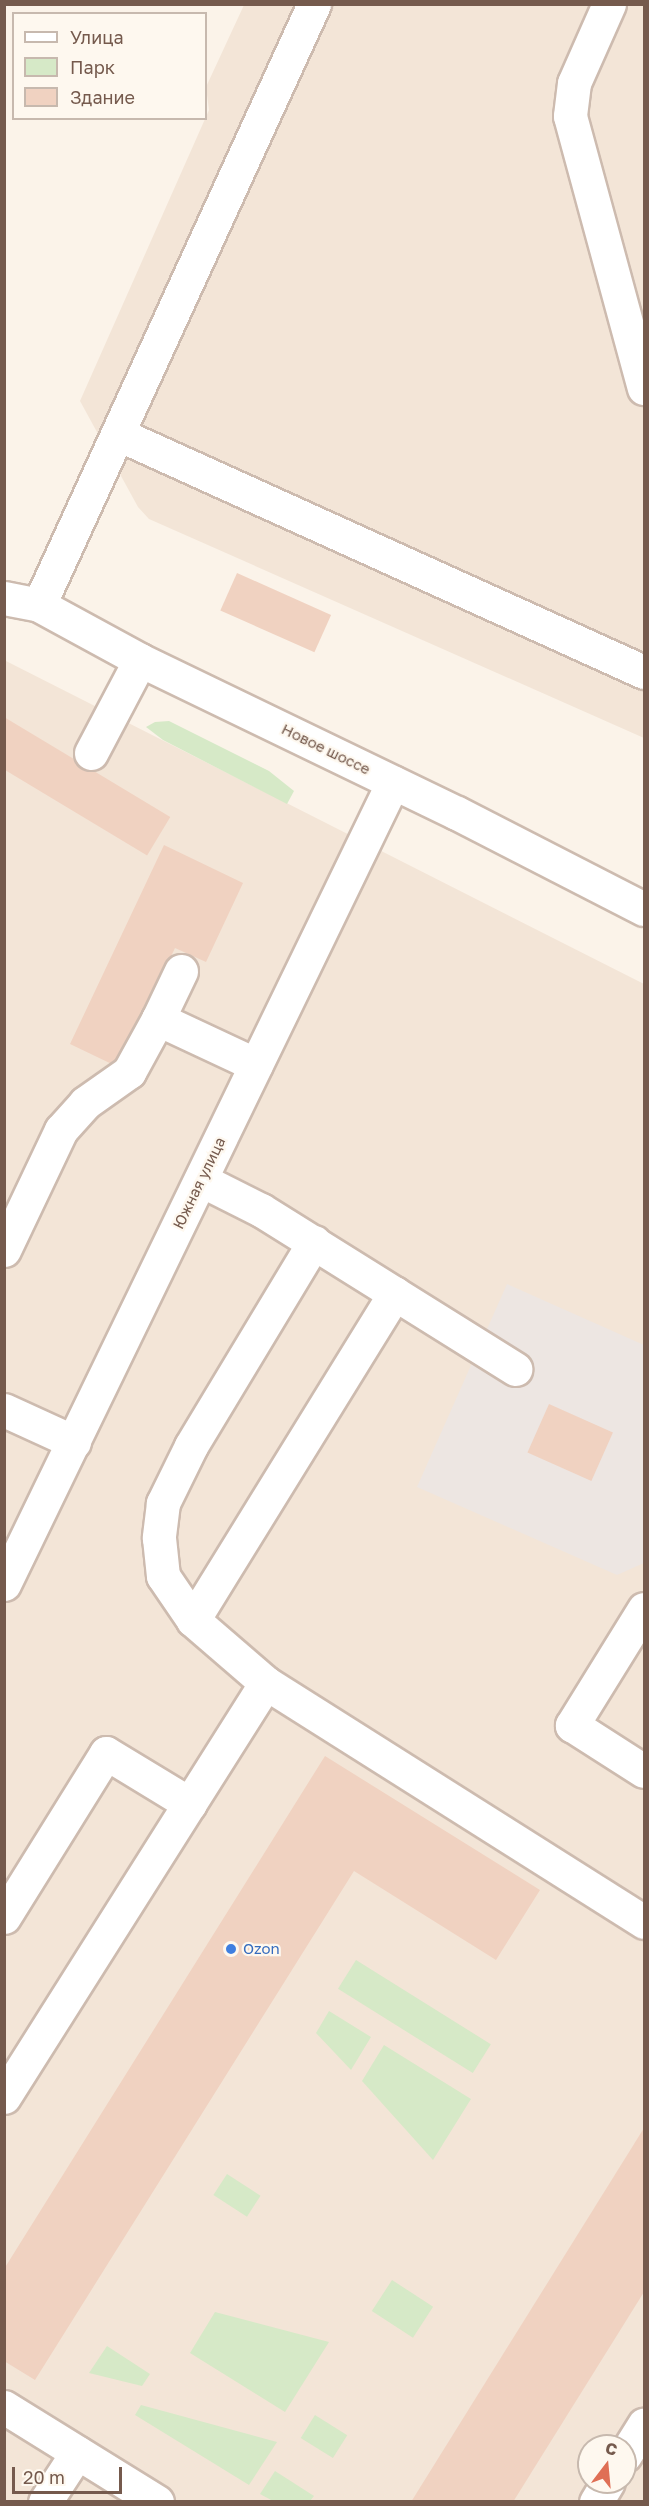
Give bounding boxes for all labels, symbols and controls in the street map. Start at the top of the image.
legend [12,12,207,120]
text: Улица [70,26,124,48]
text: Парк [70,56,115,78]
text: Здание [70,86,135,108]
street label: Новое шоссе [279,720,373,778]
street label: Южная улица [169,1134,229,1232]
place label: Ozon [243,1940,280,1958]
marker: Ozon [224,1942,238,1956]
north arrow [577,2434,637,2494]
text: С [603,2437,620,2460]
scale bar [15,2455,124,2493]
text: 20 m [23,2466,65,2488]

